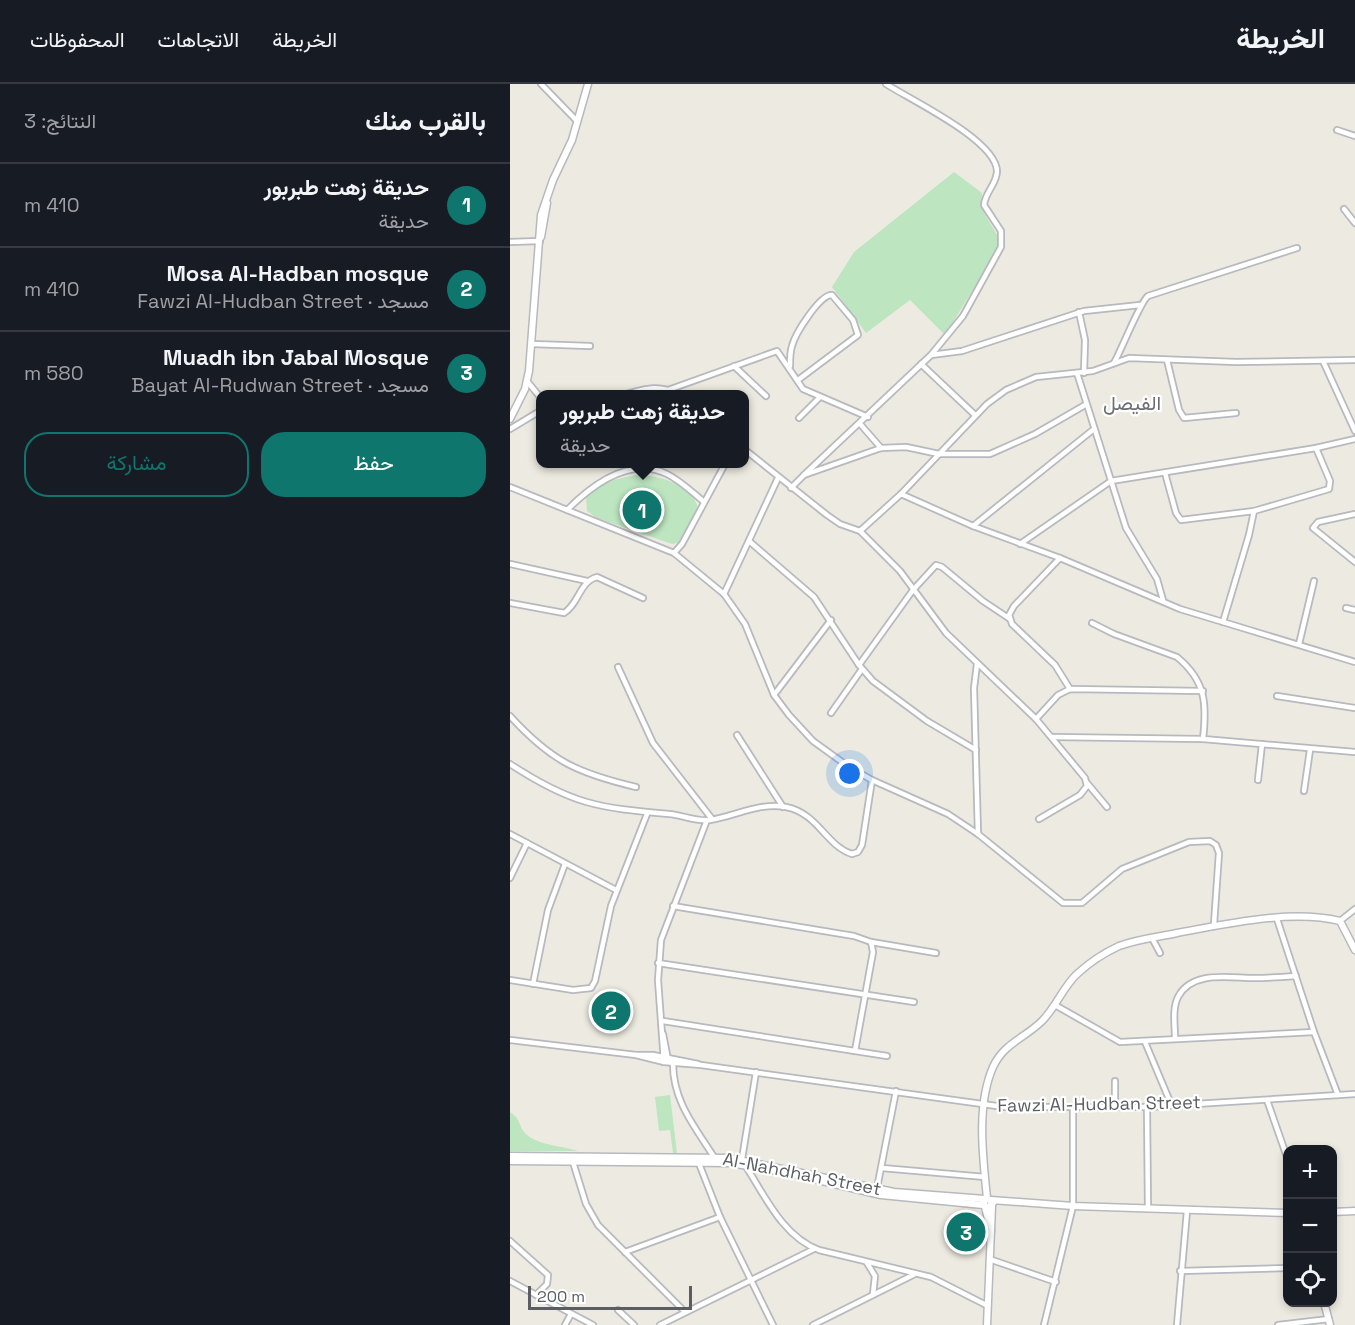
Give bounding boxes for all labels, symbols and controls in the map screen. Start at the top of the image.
text: الخريطة [1236,20,1325,56]
text: المحفوظات [30,26,125,53]
text: الاتجاهات [158,26,239,53]
text: الخريطة [272,26,337,53]
text: بالقرب منك [365,104,486,138]
text: النتائج: 3 [24,108,96,134]
text: حديقة زهت طبربور [264,173,429,201]
text: 410 m [24,192,80,218]
text: 1 [462,192,471,218]
text: حديقة [378,208,429,234]
text: Mosa Al-Hadban mosque [166,259,429,287]
text: 410 m [24,276,80,302]
text: 2 [461,276,472,302]
text: مسجد · Fawzi Al-Hudban Street [137,288,429,314]
text: Muadh ibn Jabal Mosque [163,343,429,371]
text: 580 m [24,360,84,386]
text: 3 [460,360,473,386]
text: مسجد · Bayat Al-Rudwan Street [131,372,429,398]
popup [536,390,749,468]
district label: الفيصل [1103,390,1161,416]
text: حديقة زهت طبربور [560,397,725,425]
button: مشاركة [24,432,249,497]
button: حفظ [261,432,486,497]
text: حديقة [560,432,611,458]
pin: 1 [622,488,662,532]
your location [835,759,864,788]
pin: 2 [592,988,630,1034]
street label: Fawzi Al-Hudban Street [997,1090,1201,1117]
map controls [1283,1145,1337,1307]
button: + [1283,1145,1337,1199]
street label: Al-Nahdhah Street [721,1147,883,1200]
button: − [1283,1199,1337,1253]
pin: 3 [946,1210,986,1254]
button: locate [1283,1253,1337,1307]
scale bar [528,1283,692,1310]
text: 200 m [537,1286,585,1307]

